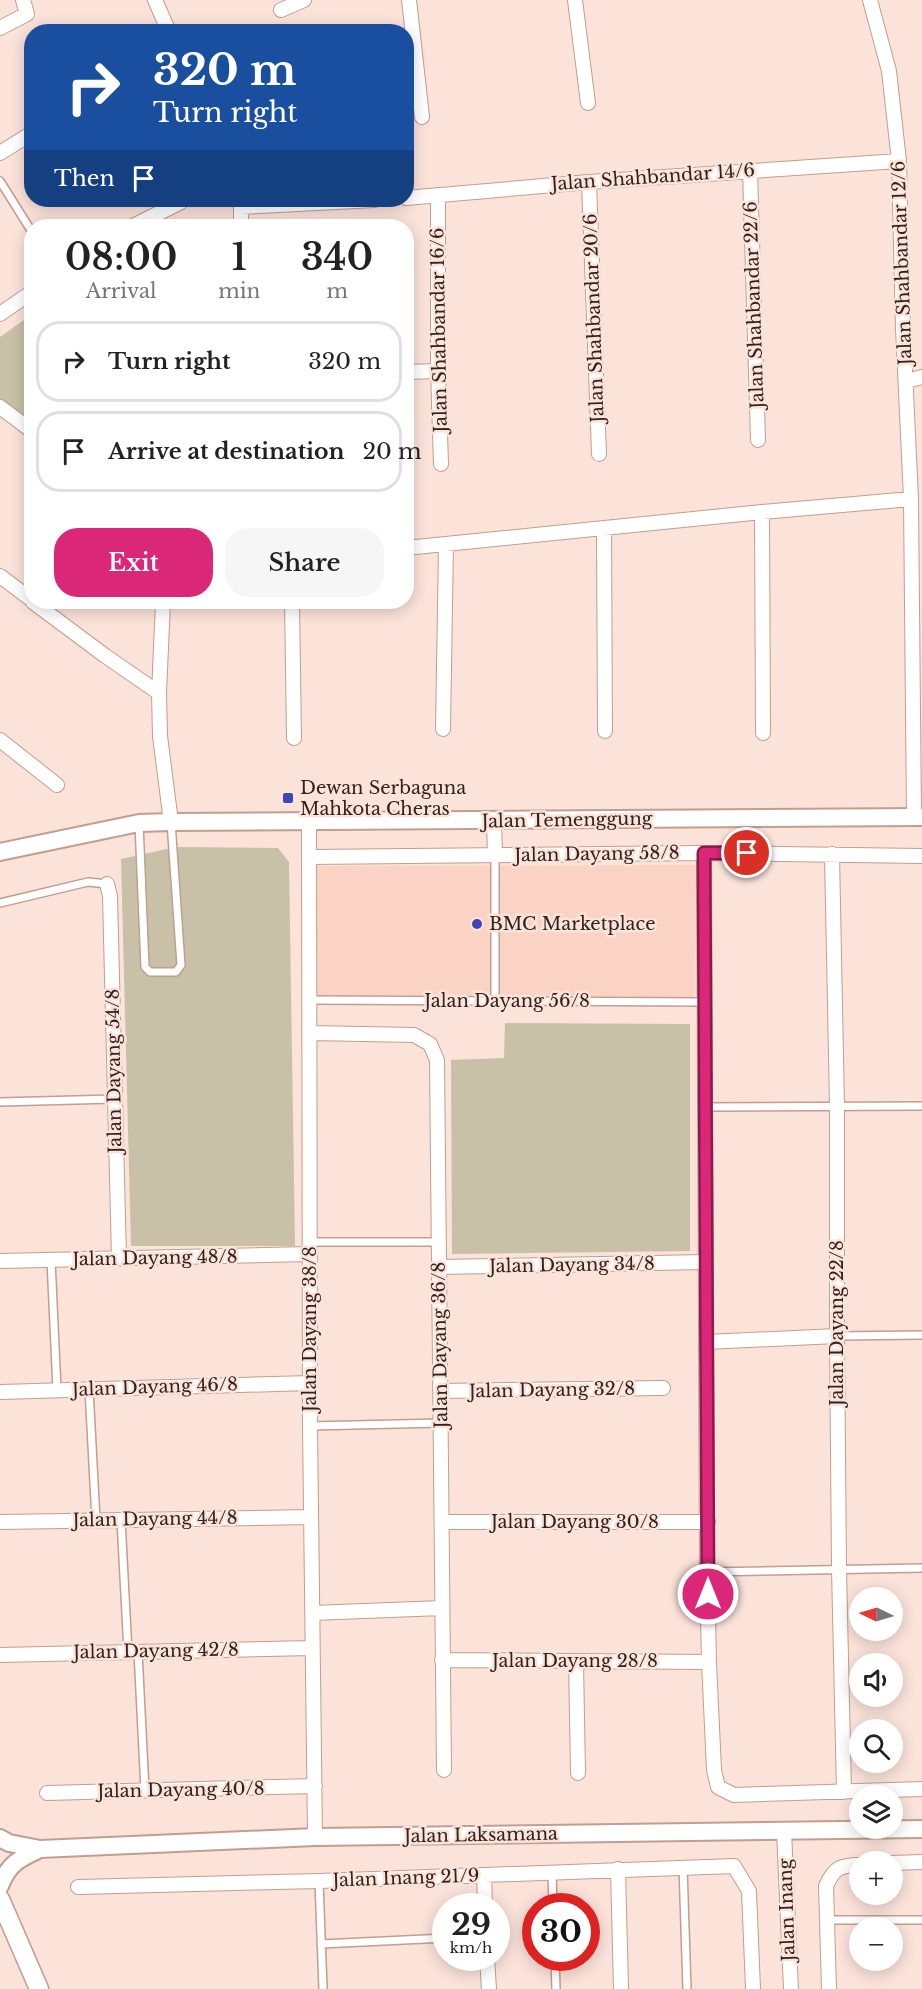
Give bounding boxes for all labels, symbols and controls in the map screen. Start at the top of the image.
text: 320 m [153,44,296,96]
icon: right [54,48,132,126]
text: Turn right [153,96,297,129]
street label: Jalan Shahbandar 14/6 [548,159,756,195]
street label: Jalan Shahbandar 12/6 [887,160,917,368]
icon: arrive [127,162,160,195]
text: Then [54,165,115,192]
street label: Jalan Shahbandar 22/6 [739,201,769,411]
street label: Jalan Shahbandar 20/6 [579,213,609,425]
street label: Jalan Shahbandar 16/6 [426,227,452,435]
text: 08:00 [65,235,178,280]
text: 1 [231,235,247,280]
text: 340 [301,235,373,280]
text: Arrival [86,279,157,303]
text: min [218,279,260,303]
text: m [326,279,348,303]
icon: right [57,345,90,378]
text: Turn right [108,348,230,375]
text: 320 m [308,348,381,375]
icon: arrive [57,435,90,468]
text: Arrive at destination [108,438,345,465]
text: 20 m [363,438,422,465]
button: Exit [54,528,213,597]
button: Share [225,528,384,597]
place label: Dewan Serbaguna Mahkota Cheras [300,777,466,820]
marker: Dewan Serbaguna Mahkota Cheras [281,791,295,805]
street label: Jalan Temenggung [479,808,653,833]
pin [721,827,772,878]
icon: arrive [730,836,763,869]
street label: Jalan Dayang 58/8 [512,842,680,866]
place label: BMC Marketplace [489,913,655,935]
marker: BMC Marketplace [470,917,484,931]
street label: Jalan Dayang 54/8 [102,989,126,1155]
street label: Jalan Dayang 56/8 [422,990,590,1012]
street label: Jalan Dayang 22/8 [826,1240,848,1408]
street label: Jalan Dayang 48/8 [70,1246,238,1270]
street label: Jalan Dayang 38/8 [299,1246,321,1414]
street label: Jalan Dayang 34/8 [487,1253,655,1277]
street label: Jalan Dayang 36/8 [428,1262,452,1430]
street label: Jalan Dayang 46/8 [70,1373,238,1401]
street label: Jalan Dayang 32/8 [467,1378,635,1402]
street label: Jalan Dayang 44/8 [70,1507,238,1531]
street label: Jalan Dayang 30/8 [489,1511,659,1533]
position arrow [676,1562,740,1626]
north arrow [849,1587,903,1641]
map controls [849,1587,903,1971]
street label: Jalan Dayang 42/8 [71,1639,239,1663]
street label: Jalan Dayang 28/8 [490,1650,658,1672]
button: sound [849,1653,903,1707]
button: search [849,1719,903,1773]
street label: Jalan Dayang 40/8 [95,1778,265,1802]
button: layers [849,1785,903,1839]
street label: Jalan Laksamana [402,1823,558,1847]
button: + [849,1851,903,1905]
street label: Jalan Inang [774,1858,800,1964]
street label: Jalan Inang 21/9 [330,1864,480,1892]
speed limit sign: 30 [522,1893,600,1971]
text: 29 [451,1906,491,1943]
button: − [849,1917,903,1971]
text: km/h [450,1938,492,1957]

